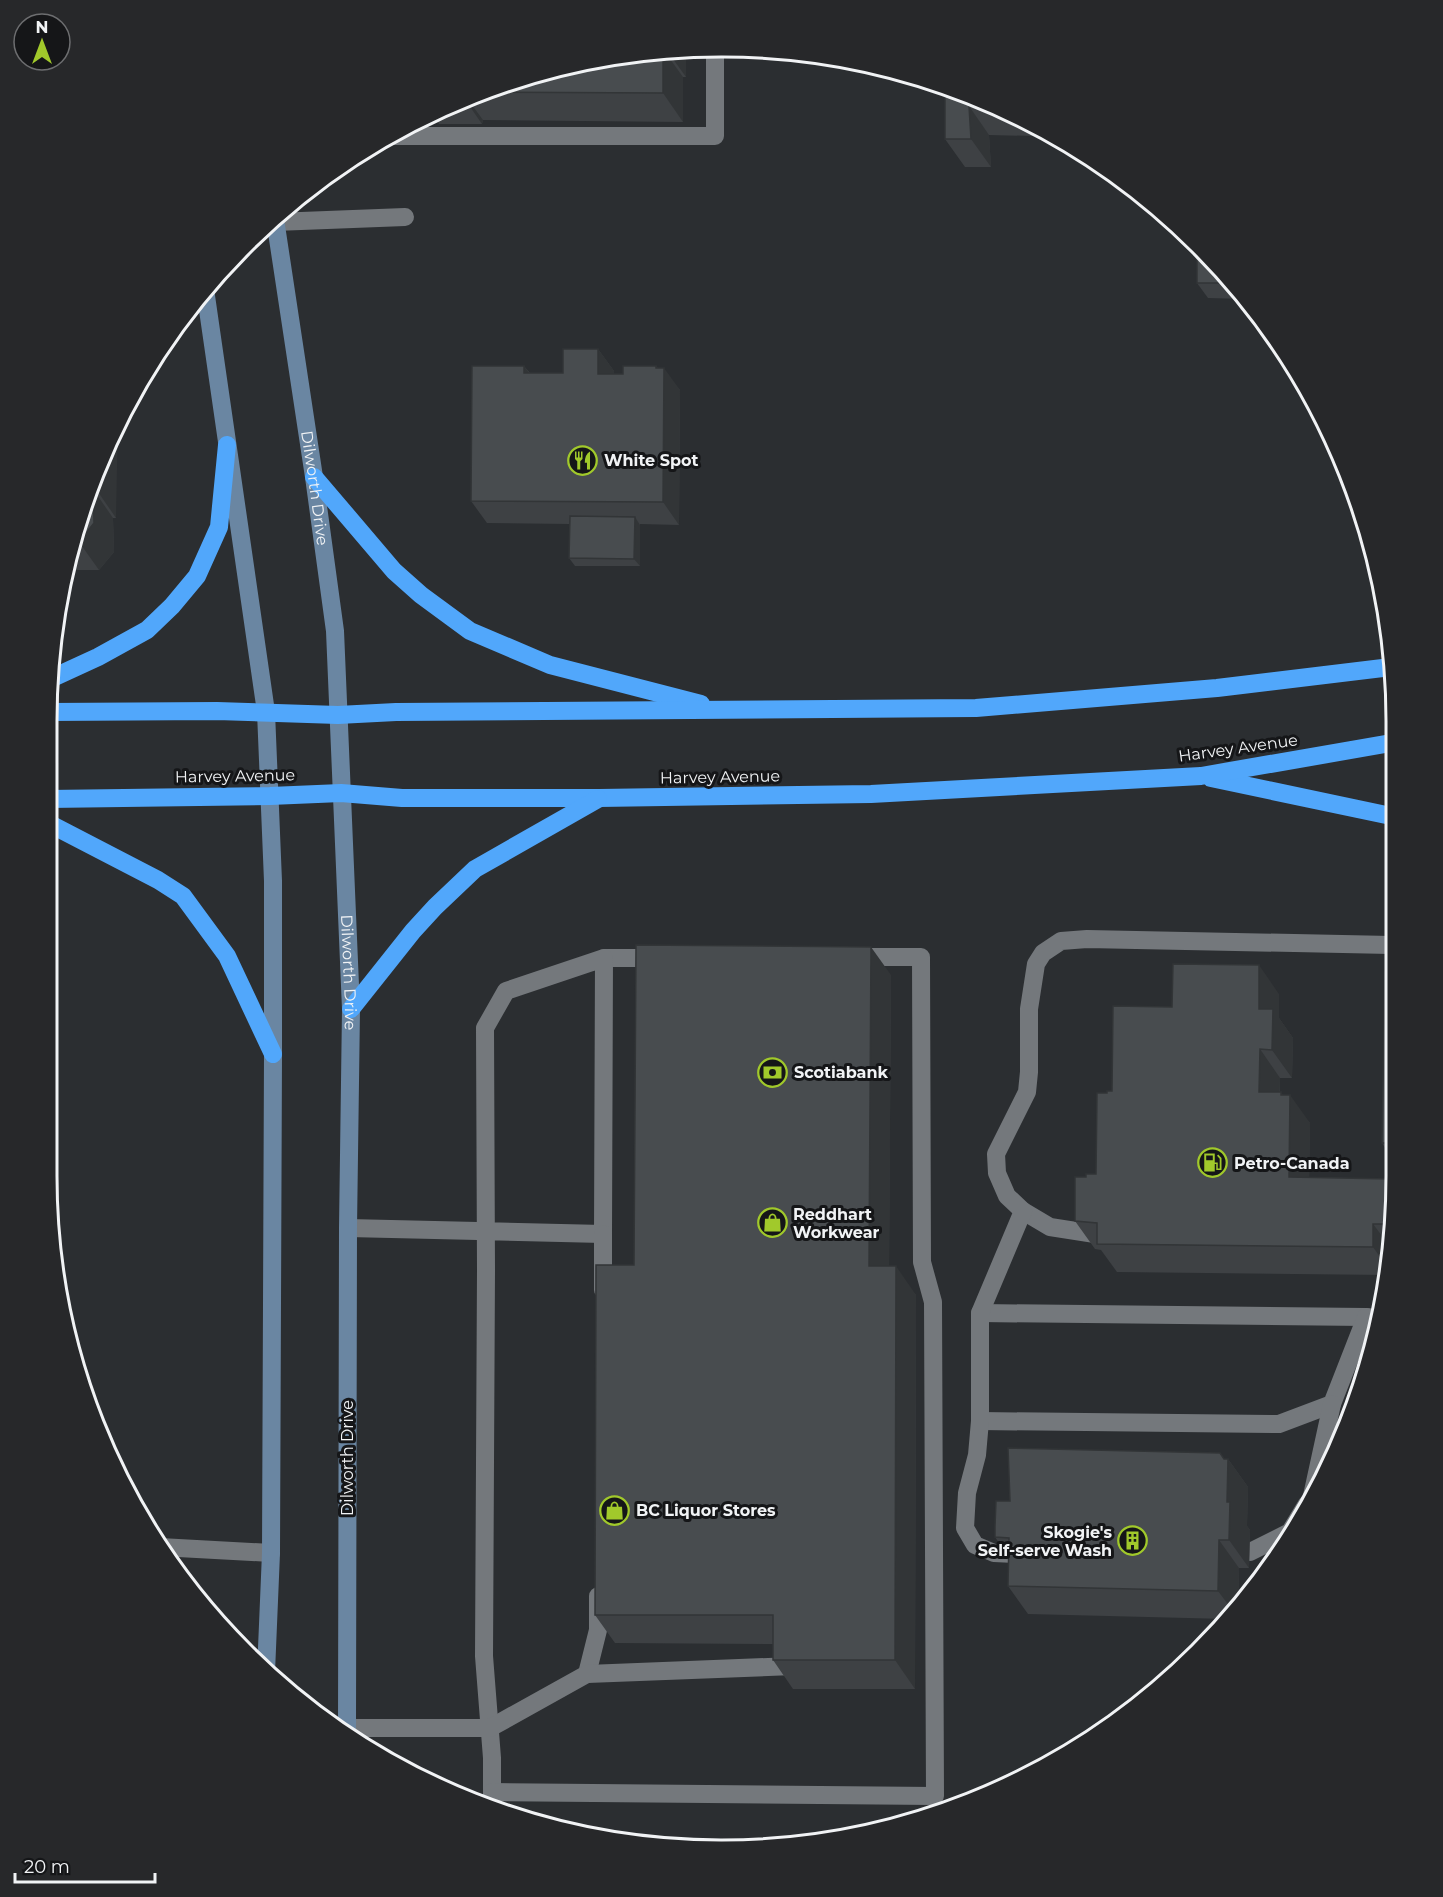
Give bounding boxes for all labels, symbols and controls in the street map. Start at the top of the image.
north arrow [12,12,72,72]
text: N [36,18,48,37]
street label: Dilworth Drive [298,429,333,547]
restaurant icon: White Spot [567,444,599,476]
place label: White Spot [604,451,698,470]
street label: Harvey Avenue [1177,730,1299,766]
street label: Harvey Avenue [175,765,295,787]
street label: Harvey Avenue [660,766,780,788]
street label: Dilworth Drive [338,914,361,1030]
bank icon: Scotiabank [757,1056,789,1088]
place label: Scotiabank [794,1063,889,1082]
fuel station icon: Petro-Canada [1197,1147,1229,1179]
place label: Petro-Canada [1234,1154,1350,1173]
place label: Reddhart Workwear [793,1205,880,1242]
shop icon: Reddhart Workwear [756,1207,788,1239]
street label: Dilworth Drive [338,1400,357,1516]
shop icon: BC Liquor Stores [599,1494,631,1526]
place label: BC Liquor Stores [636,1501,776,1520]
place label: Skogie's Self-serve Wash [978,1523,1112,1560]
building icon: Skogie's Self-serve Wash [1117,1525,1149,1557]
scale bar [15,1846,154,1884]
text: 20 m [24,1856,70,1878]

